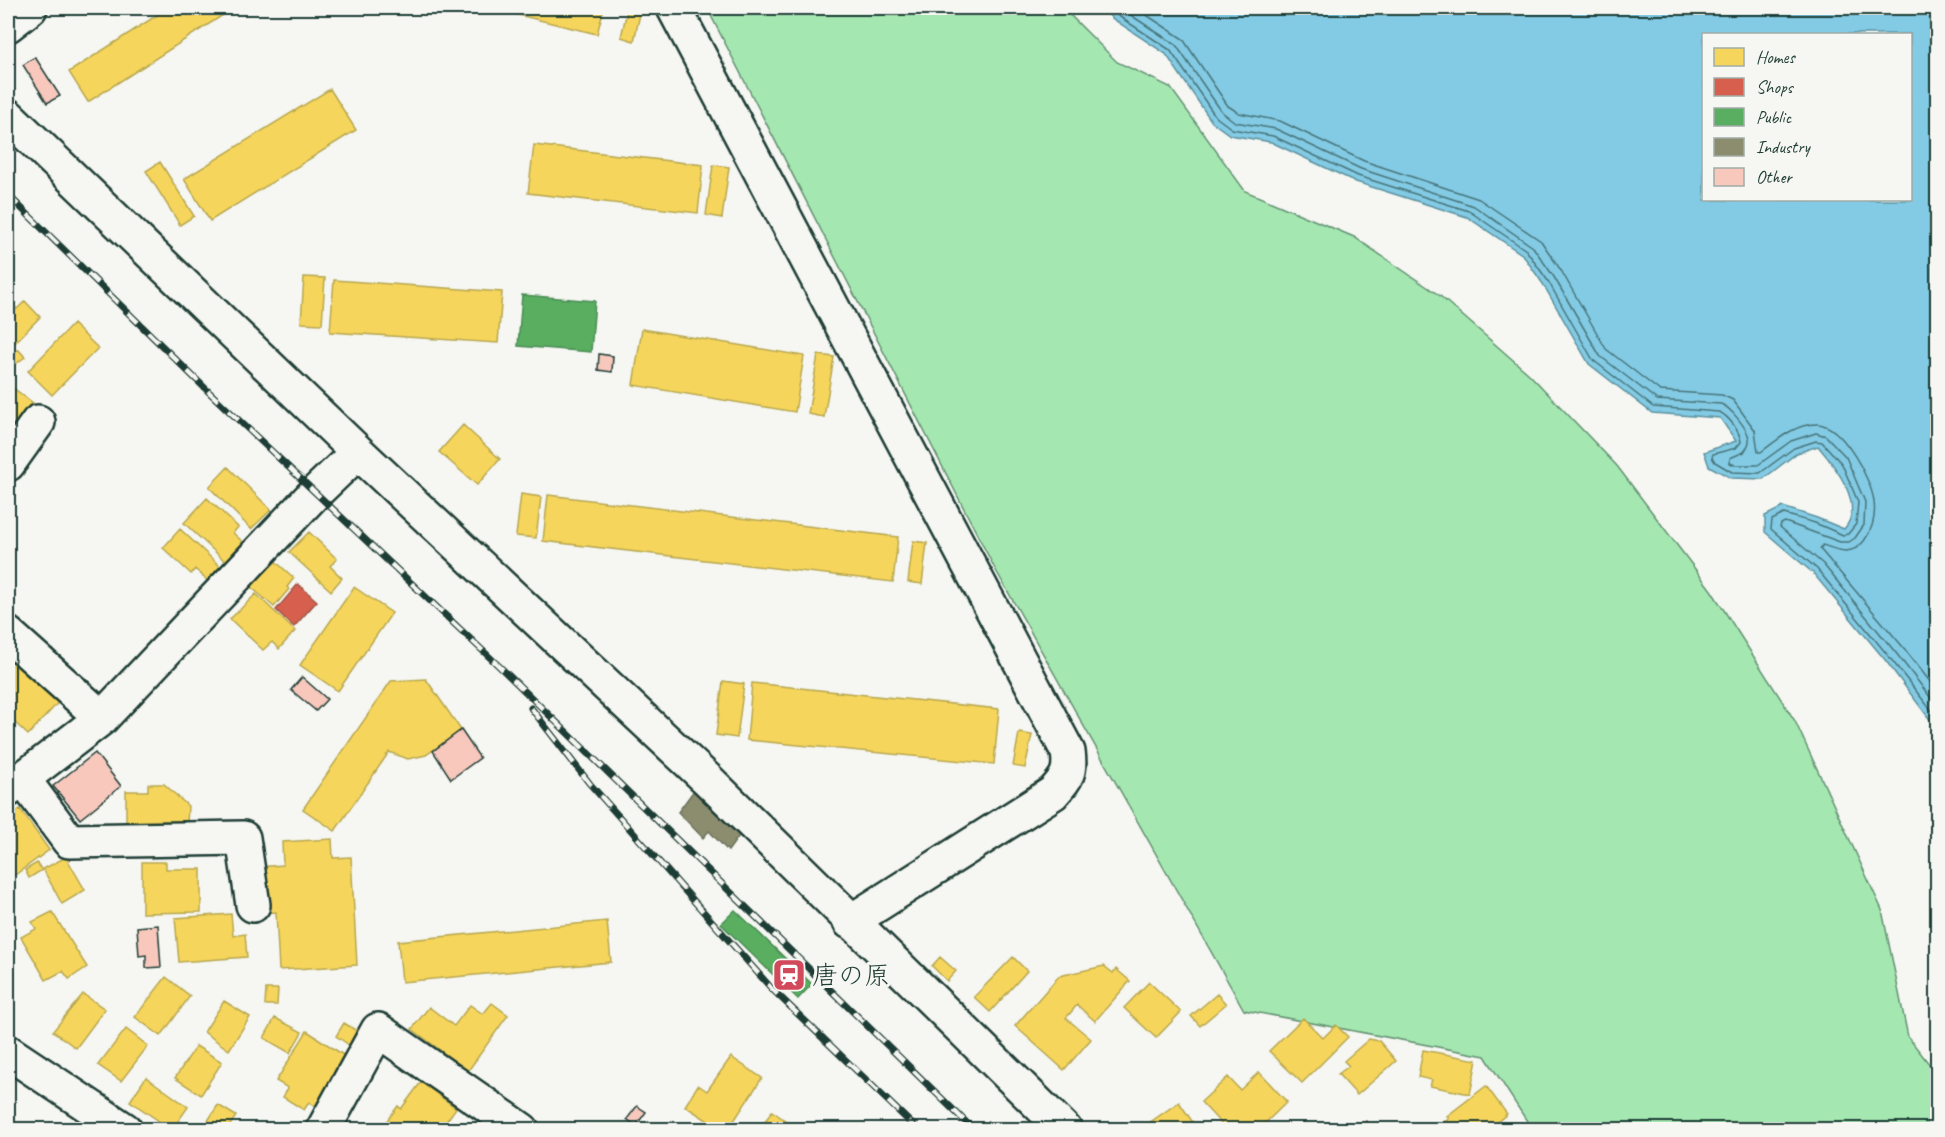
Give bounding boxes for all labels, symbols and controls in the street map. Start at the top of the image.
legend [1702,33,1912,201]
text: Homes [1756,46,1796,68]
text: Shops [1756,76,1795,98]
text: Public [1756,106,1793,128]
text: Industry [1756,136,1811,158]
text: Other [1756,166,1793,188]
station icon: 唐の原 [771,957,807,993]
place label: 唐の原 [812,959,890,992]

